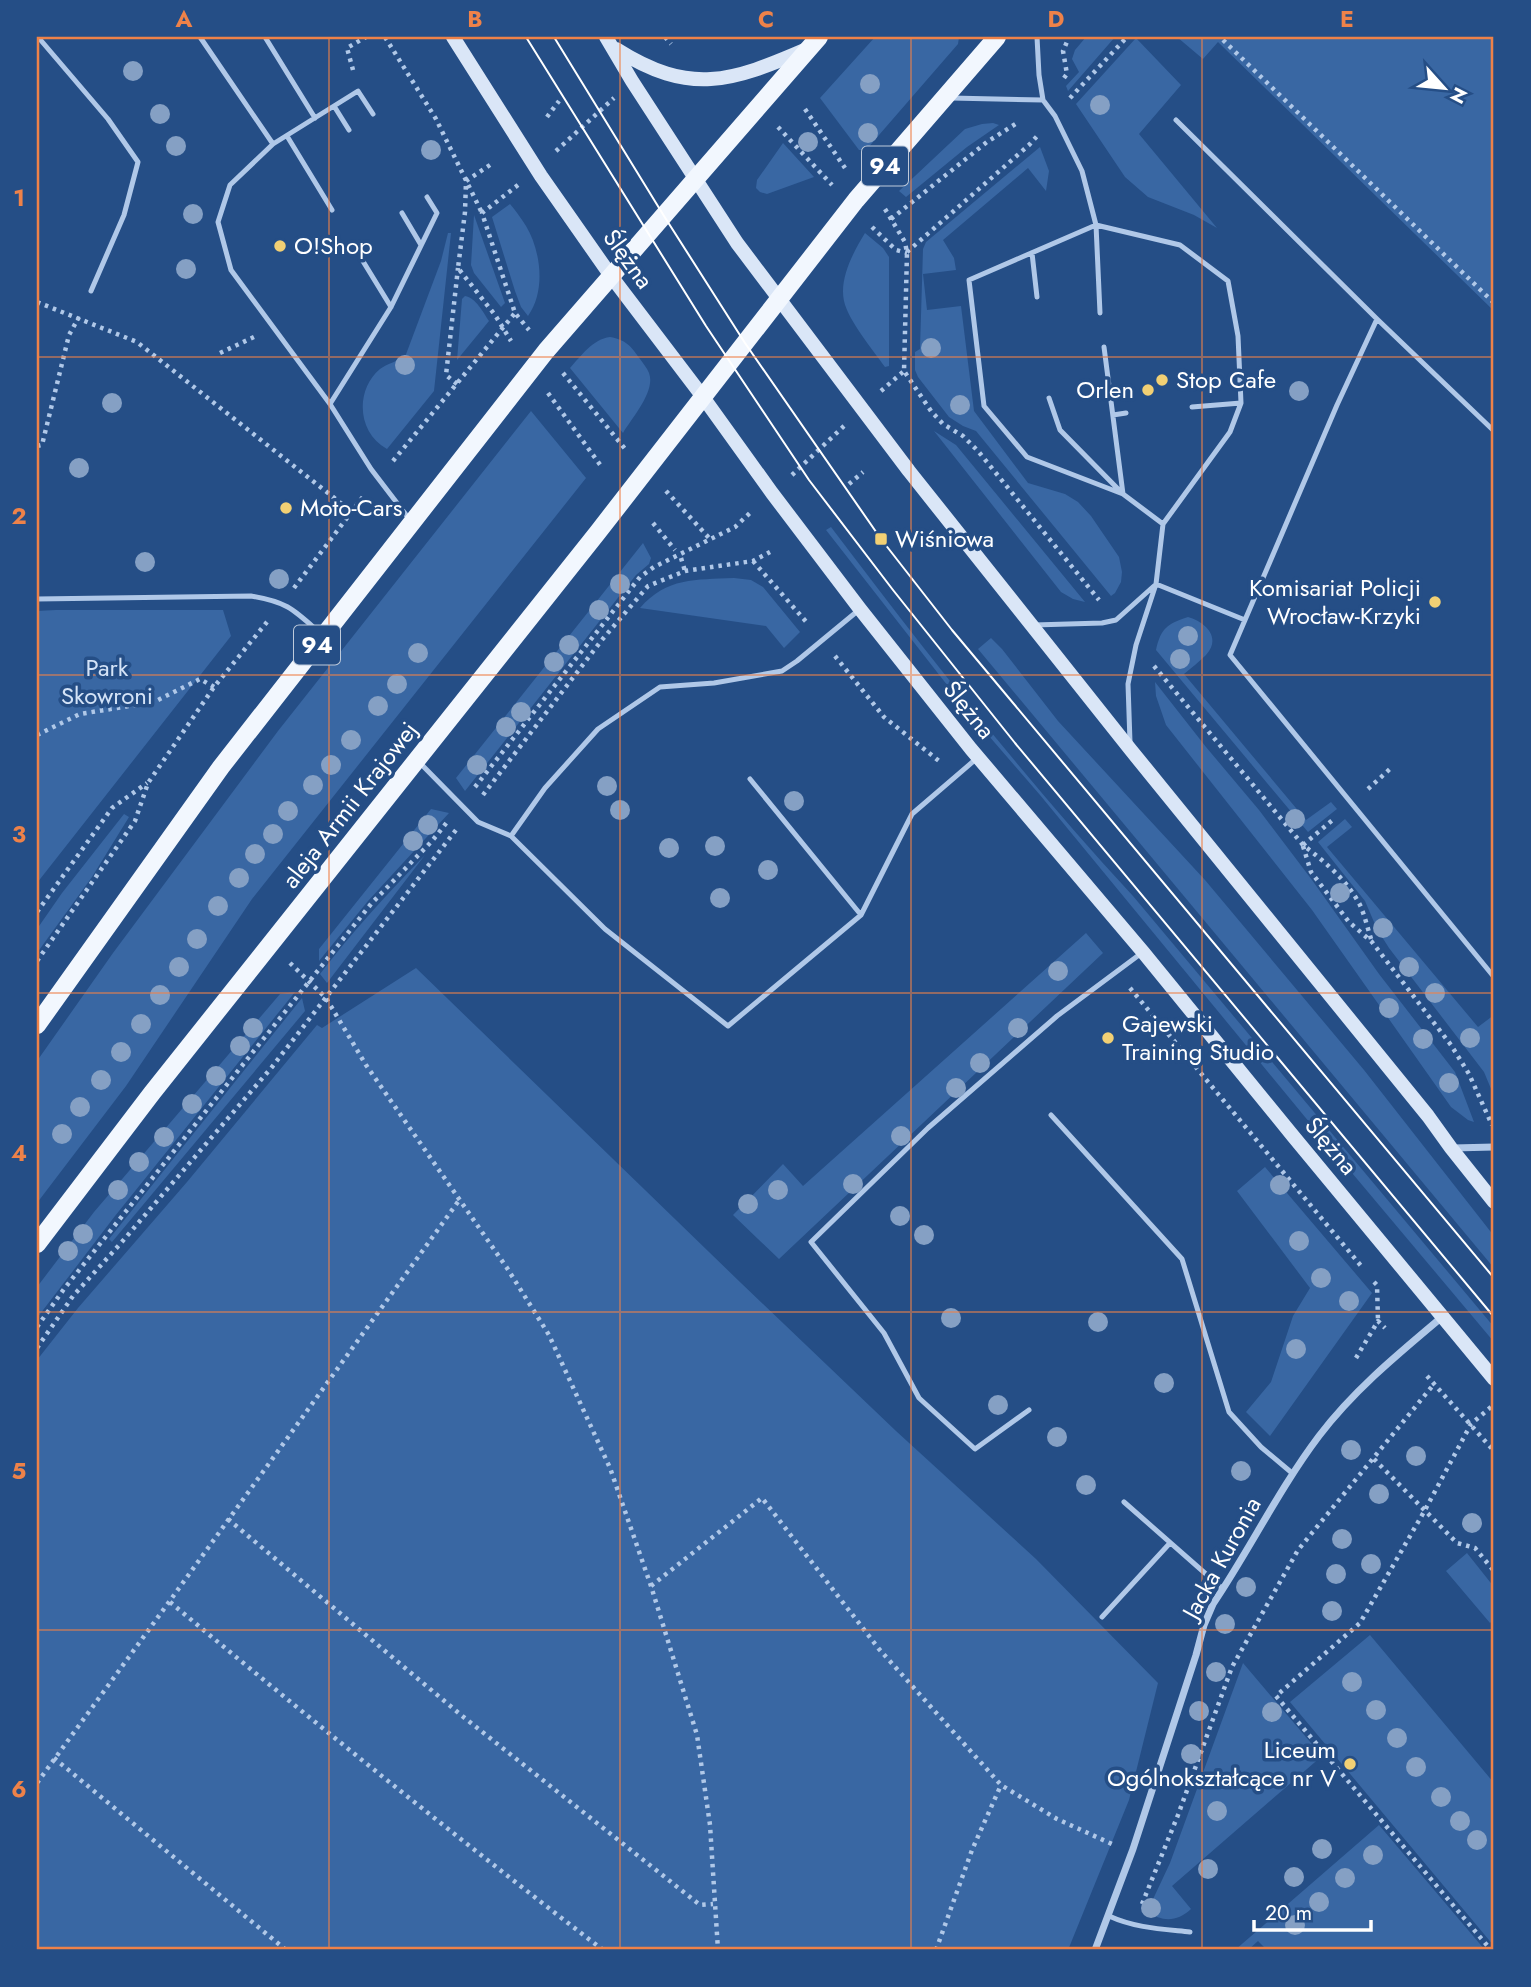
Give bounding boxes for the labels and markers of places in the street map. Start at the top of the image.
place label: O!Shop [294,228,373,263]
marker: O!Shop [272,238,288,254]
place label: Stop Cafe [1176,362,1276,397]
place label: Orlen [1076,372,1134,407]
marker: Stop Cafe [1154,372,1170,388]
marker: Orlen [1140,382,1156,398]
place label: Moto-Cars [300,490,402,525]
marker: Moto-Cars [278,500,294,516]
place label: Wiśniowa [895,521,994,556]
marker: Wiśniowa [873,531,889,547]
place label: Komisariat Policji Wrocław-Krzyki [1249,570,1421,633]
marker: Komisariat Policji Wrocław-Krzyki [1427,594,1443,610]
place label: Gajewski Training Studio [1122,1006,1274,1069]
marker: Gajewski Training Studio [1100,1030,1116,1046]
place label: Liceum Ogólnokształcące nr V [1107,1732,1336,1795]
marker: Liceum Ogólnokształcące nr V [1342,1756,1358,1772]

